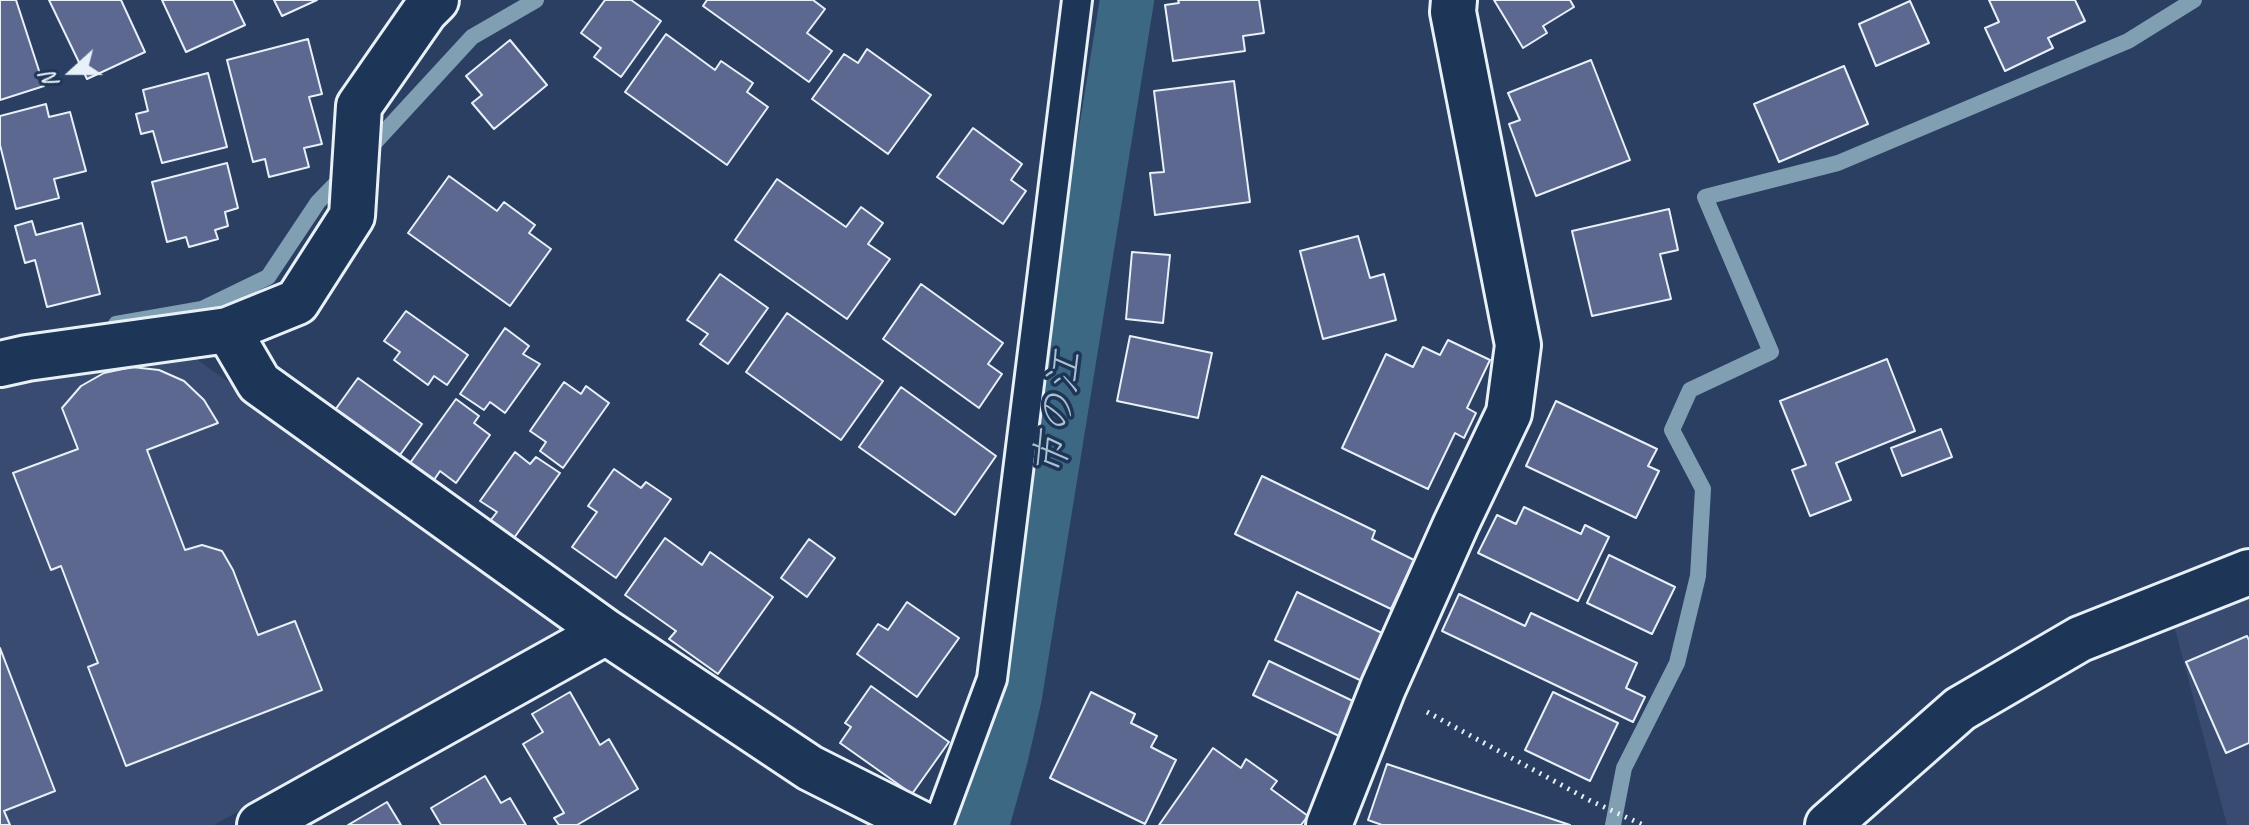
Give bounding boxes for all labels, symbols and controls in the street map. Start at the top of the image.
north arrow [32,32,112,112]
text: N [34,69,65,92]
water label: 市の江 [1025,348,1095,480]

